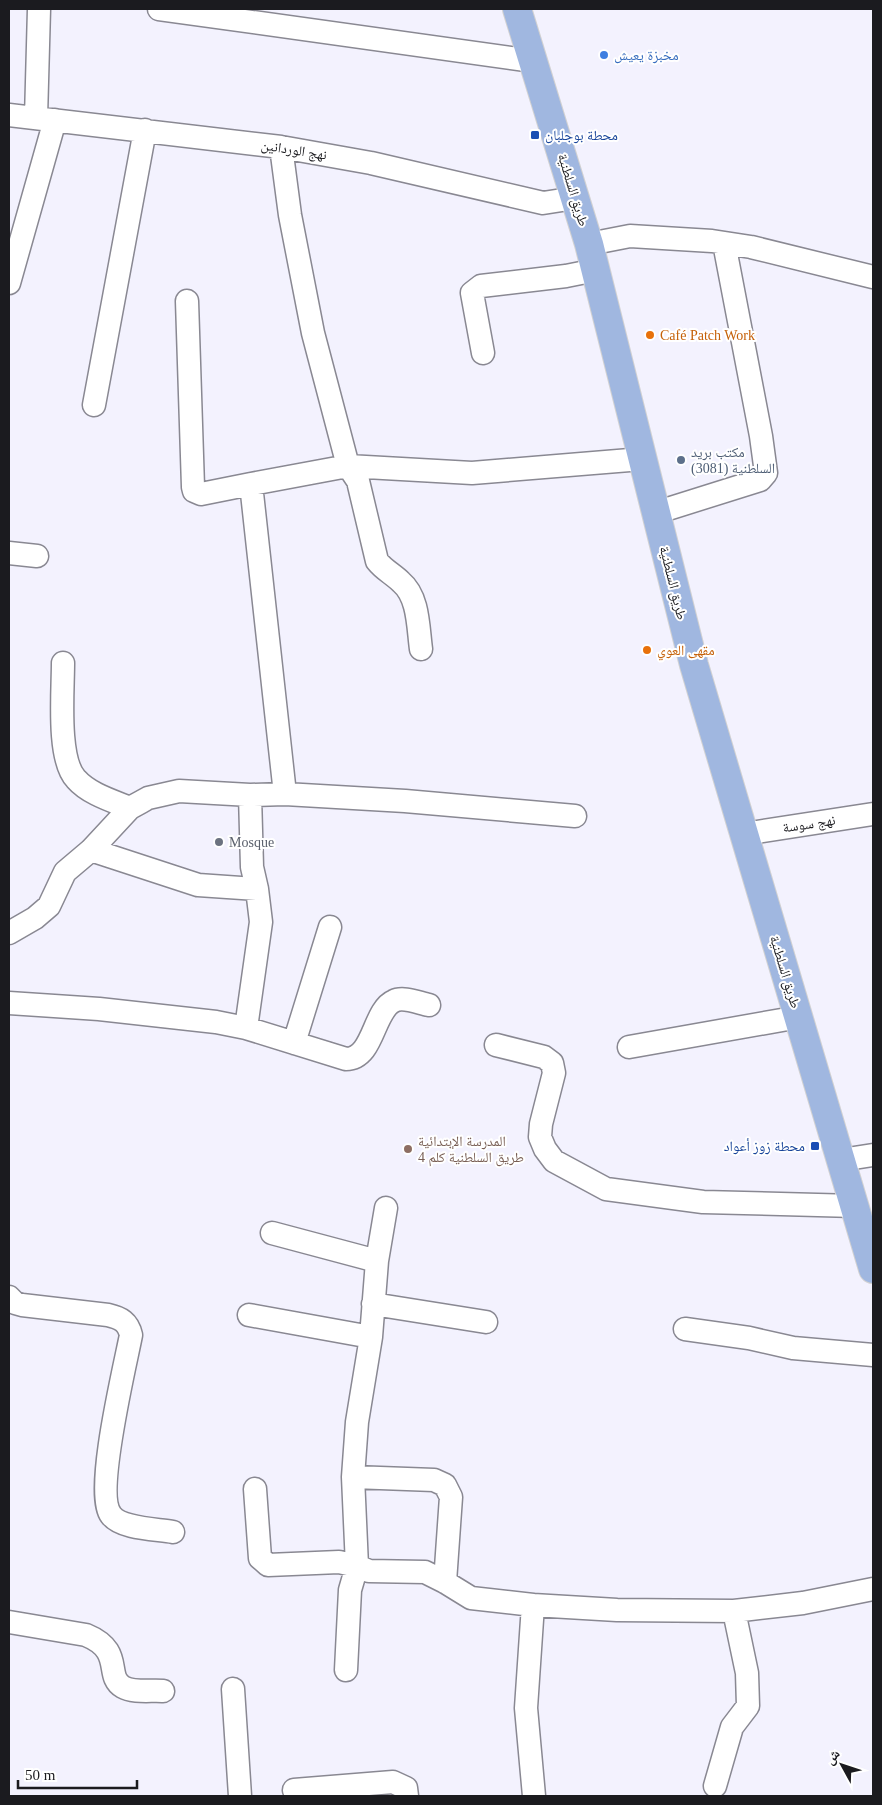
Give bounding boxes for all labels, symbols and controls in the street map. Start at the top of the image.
place label: مخبزة يعيش [614,48,679,64]
marker: مخبزة يعيش [598,49,610,61]
place label: محطة بوجلبان [545,128,618,144]
marker: محطة بوجلبان [529,129,541,141]
street label: نهج الوردانين [260,137,328,165]
street label: طريق السلطنية [553,152,591,229]
place label: Café Patch Work [660,328,755,343]
marker: Café Patch Work [644,329,656,341]
place label: مكتب بريد السلطنية (3081) [691,445,775,477]
marker: مكتب بريد السلطنية (3081) [675,454,687,466]
street label: طريق السلطنية [655,545,689,622]
place label: مقهى العوي [657,643,715,661]
marker: مقهى العوي [641,644,653,656]
street label: نهج سوسة [781,812,837,838]
place label: Mosque [229,835,274,850]
marker: Mosque [213,836,225,848]
street label: طريق السلطنية [765,934,803,1011]
place label: المدرسة الإبتدائية طريق السلطنية كلم 4 [418,1134,524,1167]
place label: محطة زوز أعواد [724,1138,805,1155]
marker: محطة زوز أعواد [809,1140,821,1152]
marker: المدرسة الإبتدائية طريق السلطنية كلم 4 [402,1143,414,1155]
north arrow [817,1740,867,1790]
text: ش [822,1746,844,1768]
scale bar [18,1758,136,1790]
text: 50 m [25,1767,56,1783]

